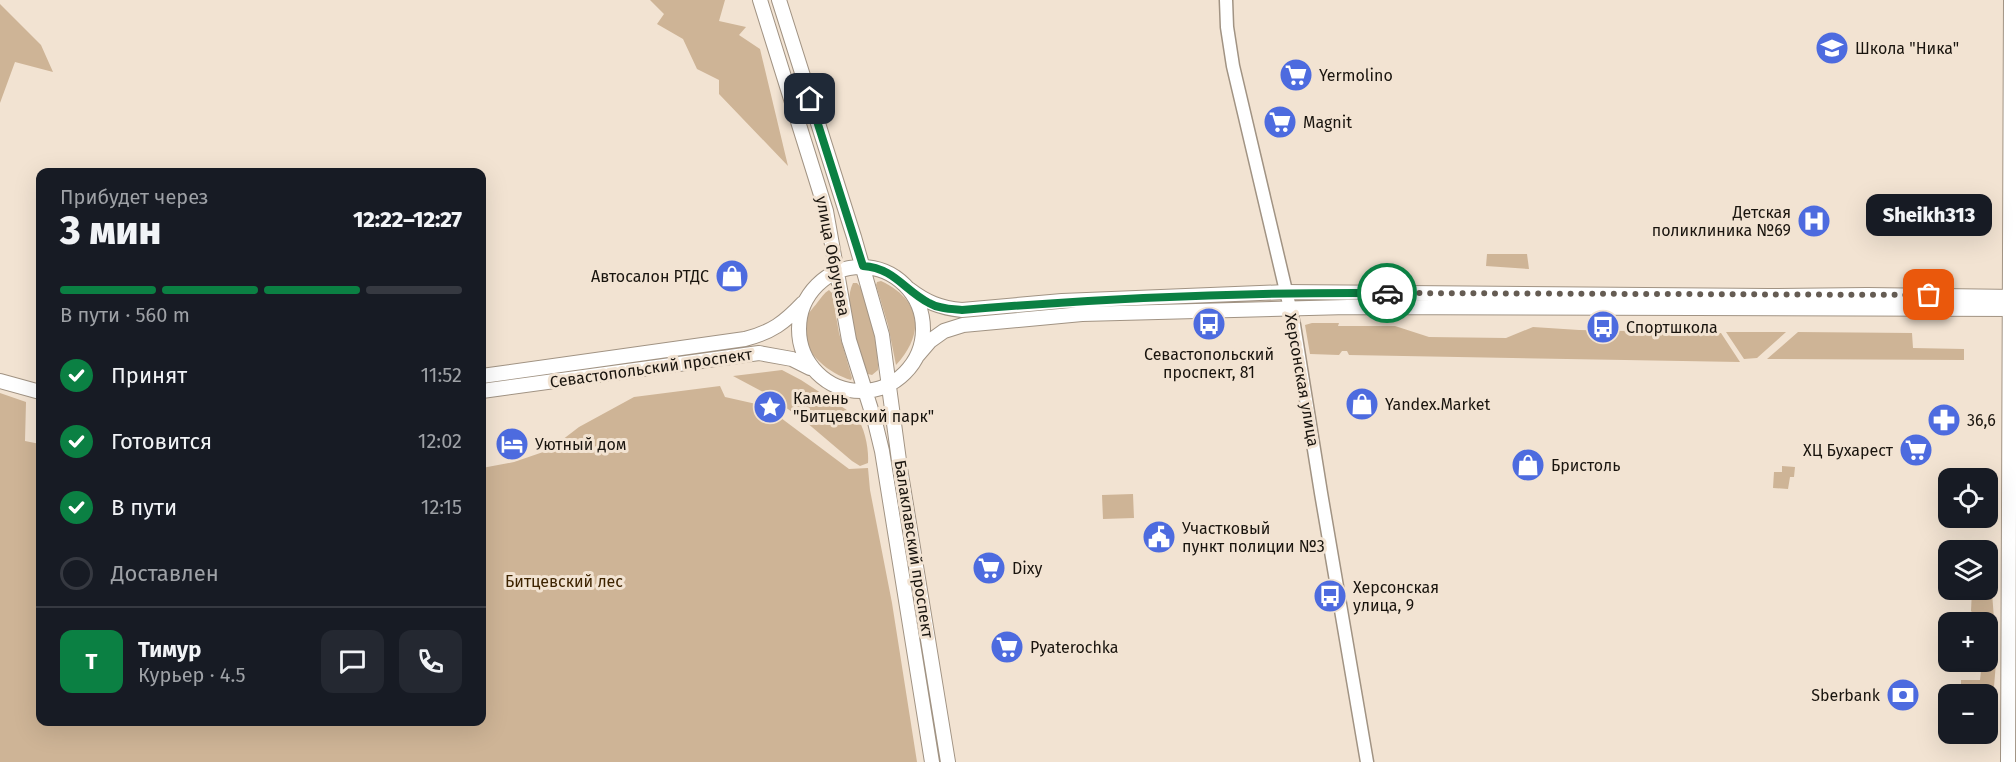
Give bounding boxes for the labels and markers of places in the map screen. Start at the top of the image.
school or university icon: Школа "Ника" [1814,30,1850,66]
place label: Школа "Ника" [1855,39,1959,58]
supermarket icon: Yermolino [1278,57,1314,93]
place label: Yermolino [1319,66,1393,85]
pin [784,73,835,124]
supermarket icon: Magnit [1262,104,1298,140]
place label: Magnit [1303,113,1352,132]
callout: Sheikh313 [1866,193,1992,235]
place label: Детская поликлиника №69 [1652,203,1791,240]
hospital icon: Детская поликлиника №69 [1796,203,1832,239]
shop icon: Автосалон РТДС [714,258,750,294]
place label: Автосалон РТДС [591,267,709,286]
pin [1903,269,1954,320]
bus stop icon: Севастопольский проспект, 81 [1191,306,1227,342]
bus stop icon: Спортшкола [1585,309,1621,345]
place label: Спортшкола [1626,318,1718,337]
place label: Севастопольский проспект, 81 [1144,345,1274,382]
shop icon: Yandex.Market [1344,386,1380,422]
place icon: Камень "Битцевский парк" [752,389,788,425]
place label: Камень "Битцевский парк" [793,389,934,426]
place label: Yandex.Market [1385,395,1491,414]
pharmacy icon: 36,6 [1926,402,1962,438]
place label: 36,6 [1967,411,1996,430]
hotel icon: Уютный дом [494,426,530,462]
supermarket icon: ХЦ Бухарест [1898,432,1934,468]
place label: Уютный дом [535,435,627,454]
place label: ХЦ Бухарест [1803,441,1894,460]
shop icon: Бристоль [1510,447,1546,483]
place label: Бристоль [1551,456,1621,475]
public building icon: Участковый пункт полиции №3 [1141,519,1177,555]
place label: Участковый пункт полиции №3 [1182,519,1325,556]
supermarket icon: Dixy [971,550,1007,586]
place label: Dixy [1012,559,1043,578]
bus stop icon: Херсонская улица, 9 [1312,578,1348,614]
place label: Херсонская улица, 9 [1353,578,1439,615]
supermarket icon: Pyaterochka [989,629,1025,665]
place label: Pyaterochka [1030,638,1119,657]
bank icon: Sberbank [1885,677,1921,713]
place label: Sberbank [1811,686,1881,705]

